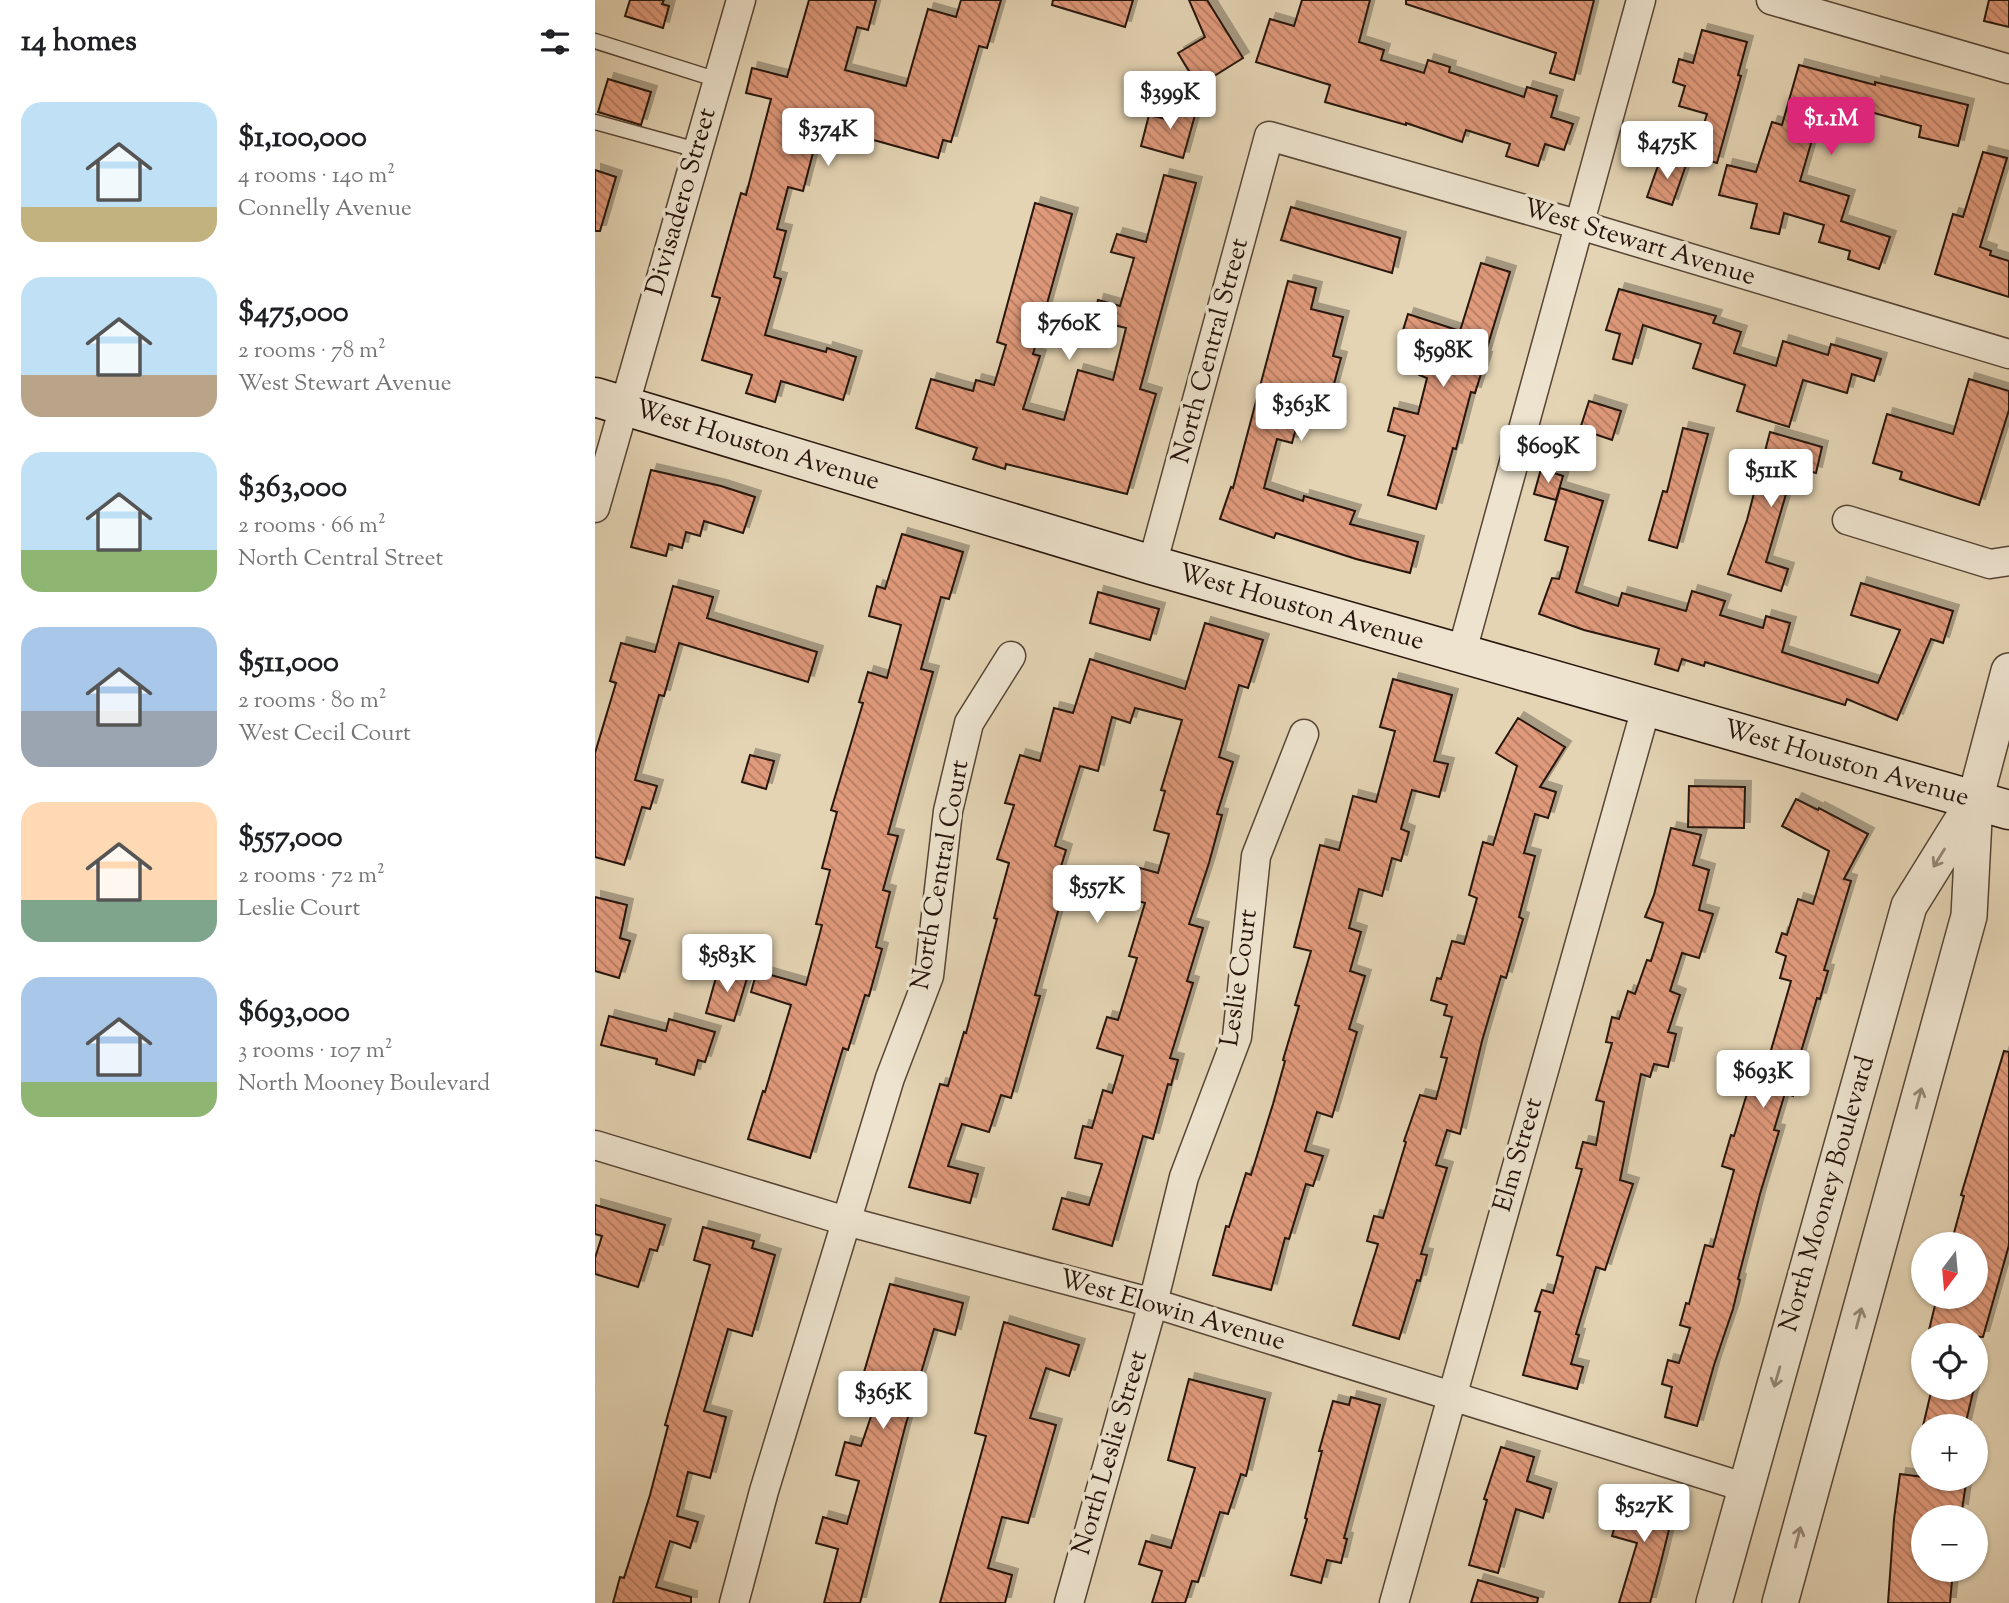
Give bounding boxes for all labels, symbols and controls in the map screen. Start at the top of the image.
text: 14 homes [21,21,137,64]
icon: filters [536,23,574,61]
pin: $399K [1121,72,1219,131]
text: $399K [1140,77,1200,110]
pin: $1.1M [1782,97,1880,157]
text: $1.1M [1804,103,1858,136]
street label: Divisadero Street [637,104,727,300]
pin: $374K [779,108,877,168]
text: $374K [798,114,858,147]
text: $1,100,000 [238,117,367,160]
pin: $475K [1618,122,1716,181]
text: $475K [1637,127,1697,160]
icon: home [77,130,161,214]
text: 4 rooms · 140 m² [238,160,395,193]
street label: West Stewart Avenue [1518,190,1760,296]
text: Connelly Avenue [238,193,412,226]
street label: North Central Street [1163,234,1259,468]
text: $475,000 [238,292,349,335]
pin: $760K [1020,302,1118,362]
icon: home [77,305,161,389]
text: $760K [1037,308,1101,341]
pin: $598K [1394,330,1492,389]
text: 2 rooms · 78 m² [238,335,386,368]
text: $598K [1413,335,1473,368]
text: West Stewart Avenue [238,368,452,401]
pin: $363K [1252,384,1350,443]
text: $363K [1272,389,1330,422]
street label: West Houston Avenue [630,391,884,501]
pin: $609K [1499,426,1597,485]
text: $609K [1516,431,1580,464]
pin: $511K [1722,449,1820,509]
text: $511K [1745,455,1797,488]
text: $363,000 [238,467,347,510]
icon: home [77,480,161,564]
text: 2 rooms · 66 m² [238,510,386,543]
text: North Central Street [238,543,443,576]
street label: West Houston Avenue [1174,555,1428,661]
text: $511,000 [238,642,339,685]
icon: home [77,655,161,739]
text: 2 rooms · 80 m² [238,685,386,718]
street label: West Houston Avenue [1719,711,1973,817]
text: West Cecil Court [238,718,411,751]
street label: North Central Court [903,757,979,993]
text: $557,000 [238,817,343,860]
icon: home [77,830,161,914]
one-way arrow [1931,847,1945,867]
text: 2 rooms · 72 m² [238,860,385,893]
pin: $557K [1048,866,1146,925]
text: $557K [1069,871,1125,904]
text: Leslie Court [238,893,360,926]
street label: Leslie Court [1212,907,1268,1049]
pin: $583K [678,934,776,994]
text: $583K [698,940,756,973]
text: $693,000 [238,992,350,1035]
icon: home [77,1005,161,1089]
text: 3 rooms · 107 m² [238,1035,393,1068]
pin: $693K [1714,1050,1812,1110]
street label: North Mooney Boulevard [1771,1051,1885,1336]
text: $693K [1733,1056,1793,1089]
text: North Mooney Boulevard [238,1068,490,1101]
one-way arrow [1913,1088,1926,1110]
street label: Elm Street [1485,1094,1553,1216]
north arrow [1911,1232,1988,1309]
map controls [1911,1232,1988,1582]
street label: West Elowin Avenue [1054,1261,1290,1361]
one-way arrow [1853,1307,1866,1330]
button: locate [1911,1323,1988,1400]
street label: North Leslie Street [1064,1346,1158,1560]
one-way arrow [1770,1366,1783,1388]
pin: $365K [834,1372,932,1431]
text: $365K [854,1377,912,1410]
button: + [1911,1414,1988,1491]
pin: $527K [1595,1484,1693,1544]
text: $527K [1614,1490,1674,1523]
button: − [1911,1505,1988,1582]
one-way arrow [1793,1526,1806,1548]

